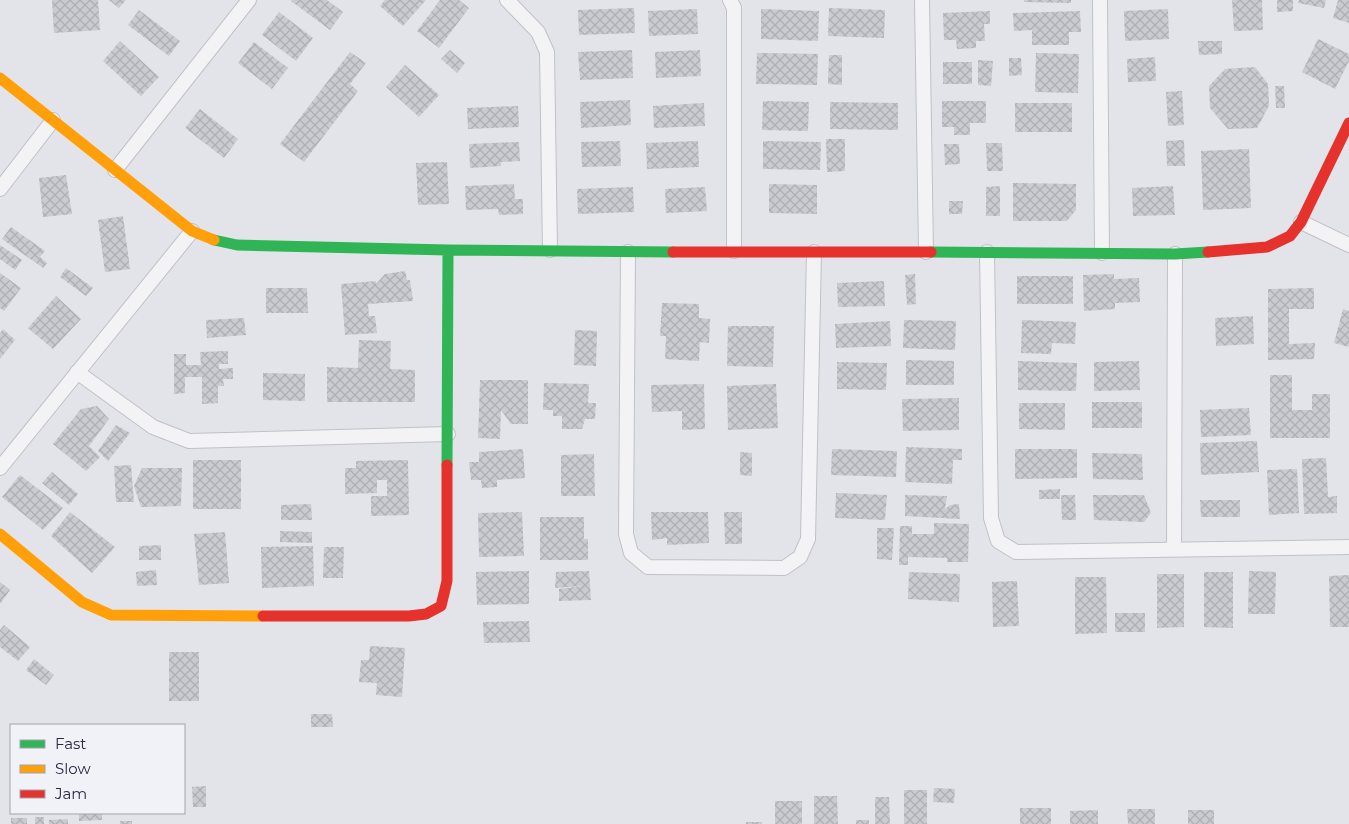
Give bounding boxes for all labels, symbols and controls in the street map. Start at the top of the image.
legend [10,724,185,814]
text: Fast [55,734,86,753]
text: Slow [55,759,91,778]
text: Jam [54,784,87,803]

